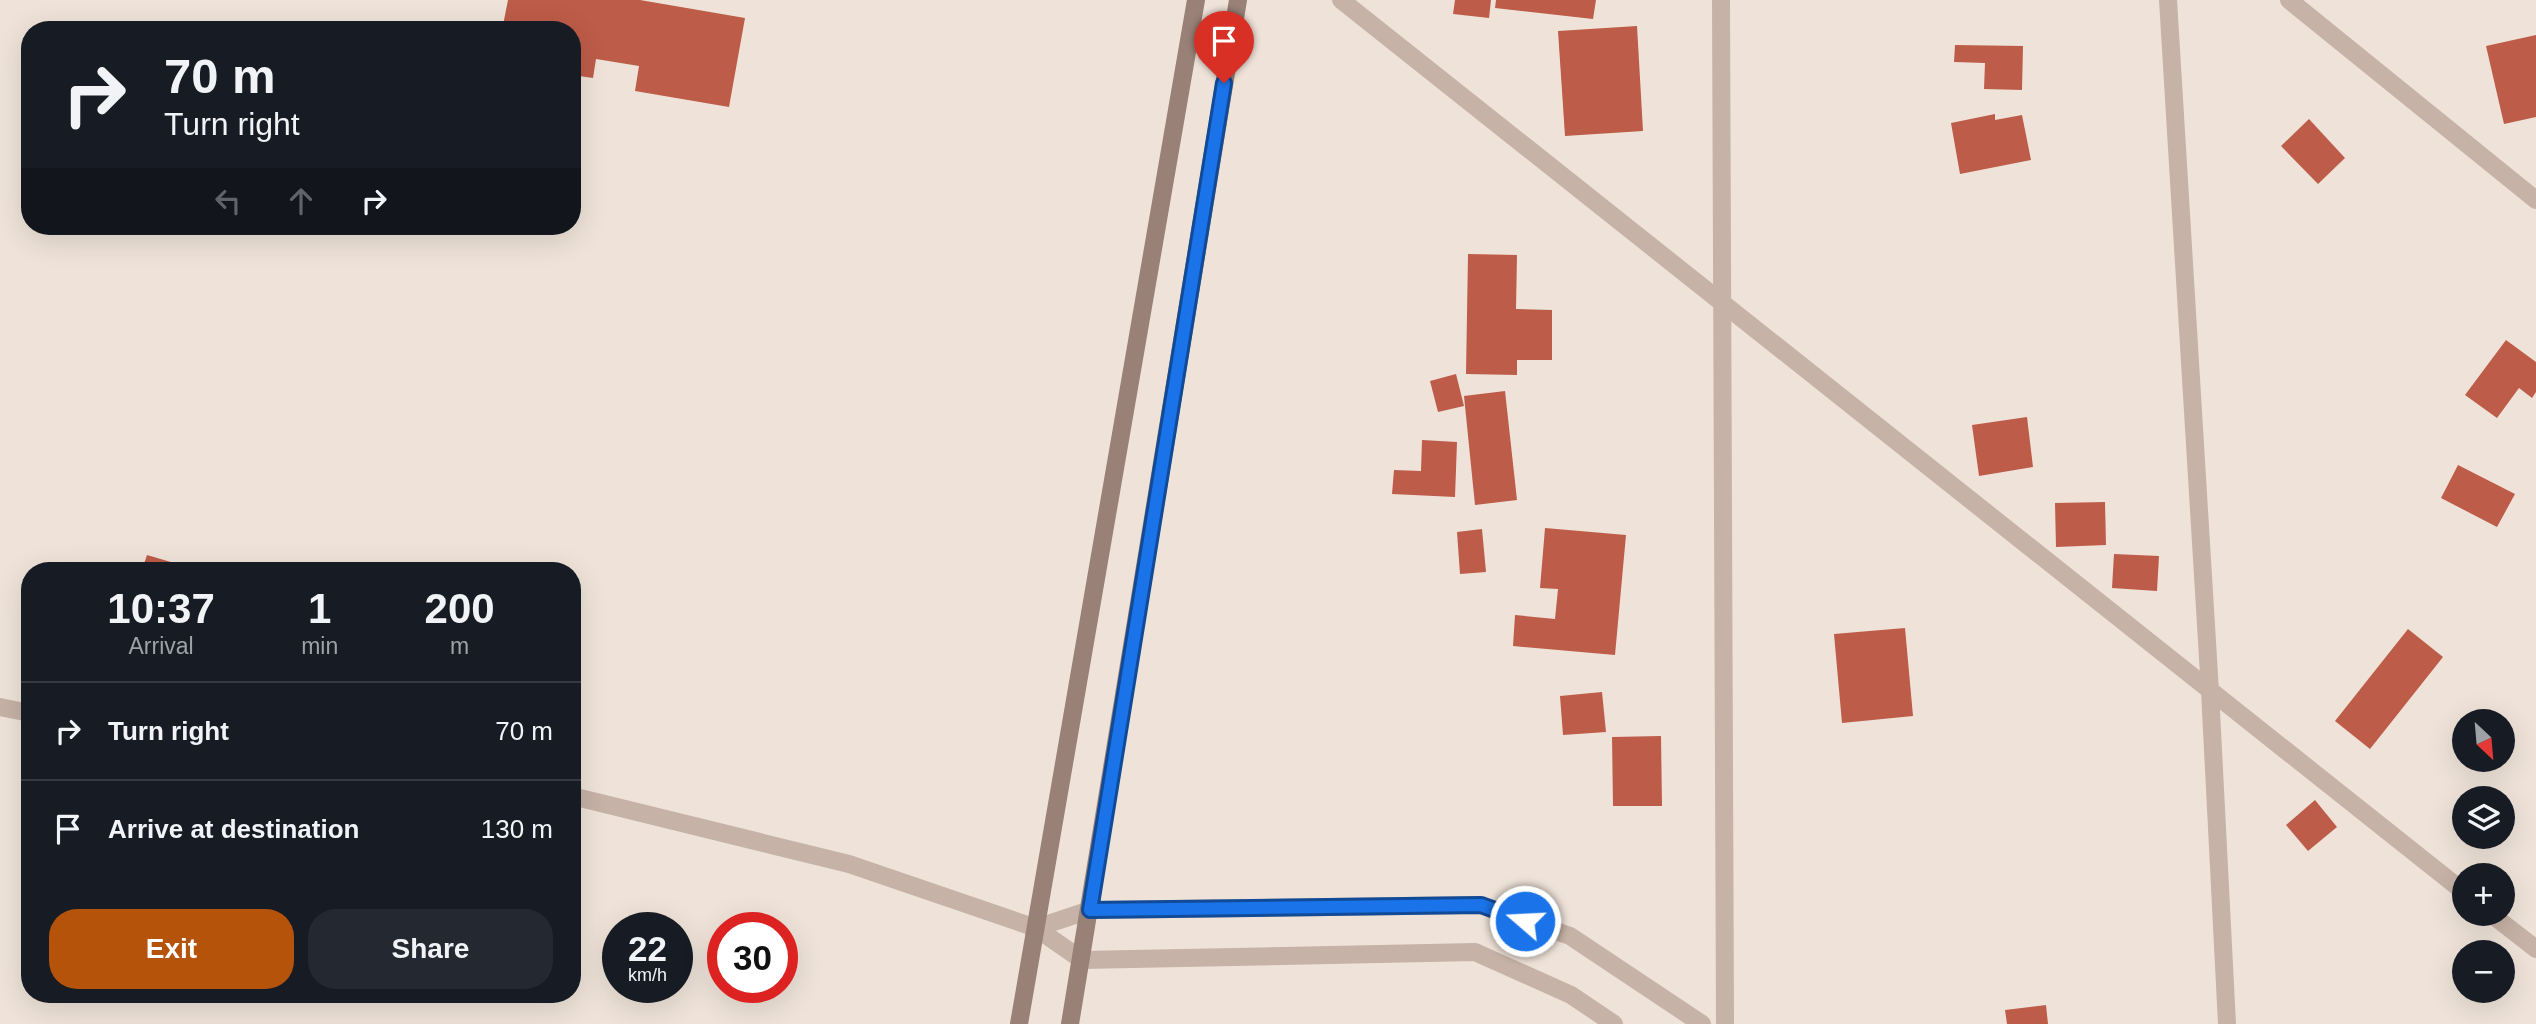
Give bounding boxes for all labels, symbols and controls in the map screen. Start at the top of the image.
pin [1194,11,1254,83]
icon: arrive [1205,22,1243,60]
icon: right [49,49,140,140]
text: 70 m [164,49,276,103]
text: Turn right [164,106,300,142]
icon: left [209,182,247,220]
icon: ahead [282,182,320,220]
icon: right [355,182,393,220]
text: 10:37 [107,585,215,632]
text: 1 [308,585,331,632]
text: 200 [425,585,495,632]
text: Arrival [128,633,194,659]
text: min [301,633,338,659]
text: m [450,633,469,659]
north arrow [2452,709,2515,772]
map controls [2452,709,2515,1003]
icon: right [49,712,87,750]
text: Turn right [108,716,229,746]
text: 70 m [495,716,553,746]
button: layers [2452,786,2515,849]
icon: arrive [49,810,87,848]
text: Arrive at destination [108,814,359,844]
text: 130 m [481,814,553,844]
button: + [2452,863,2515,926]
position arrow [1488,884,1562,958]
button: Exit [49,909,294,989]
button: Share [308,909,553,989]
speed limit sign: 30 [707,912,798,1003]
text: 22 [628,929,667,968]
button: − [2452,940,2515,1003]
text: km/h [628,965,667,985]

